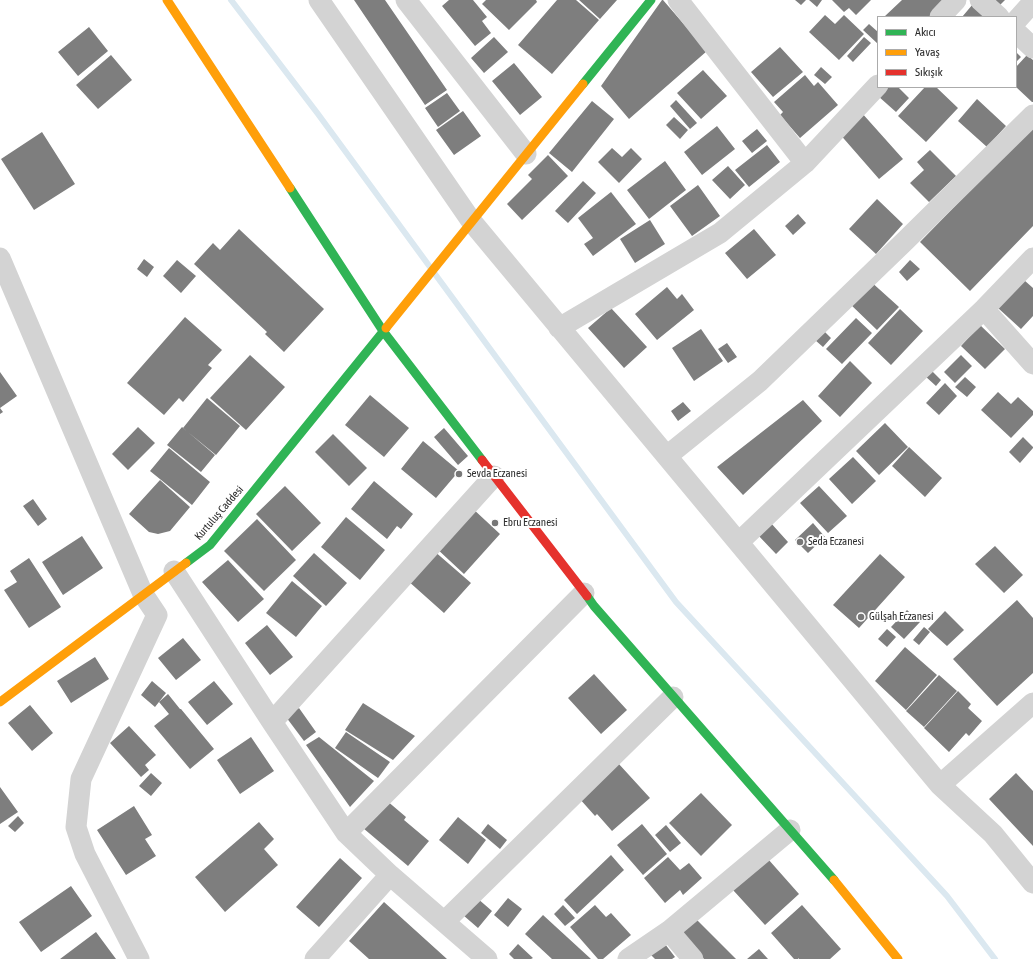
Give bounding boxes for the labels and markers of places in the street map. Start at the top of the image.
place label: Sevda Eczanesi [467,467,527,481]
marker: Sevda Eczanesi [454,469,464,479]
place label: Ebru Eczanesi [503,516,558,530]
marker: Ebru Eczanesi [490,518,500,528]
place label: Seda Eczanesi [808,535,864,549]
marker: Seda Eczanesi [795,537,805,547]
place label: Gülşah Eczanesi [869,610,933,624]
marker: Gülşah Eczanesi [856,612,866,622]

